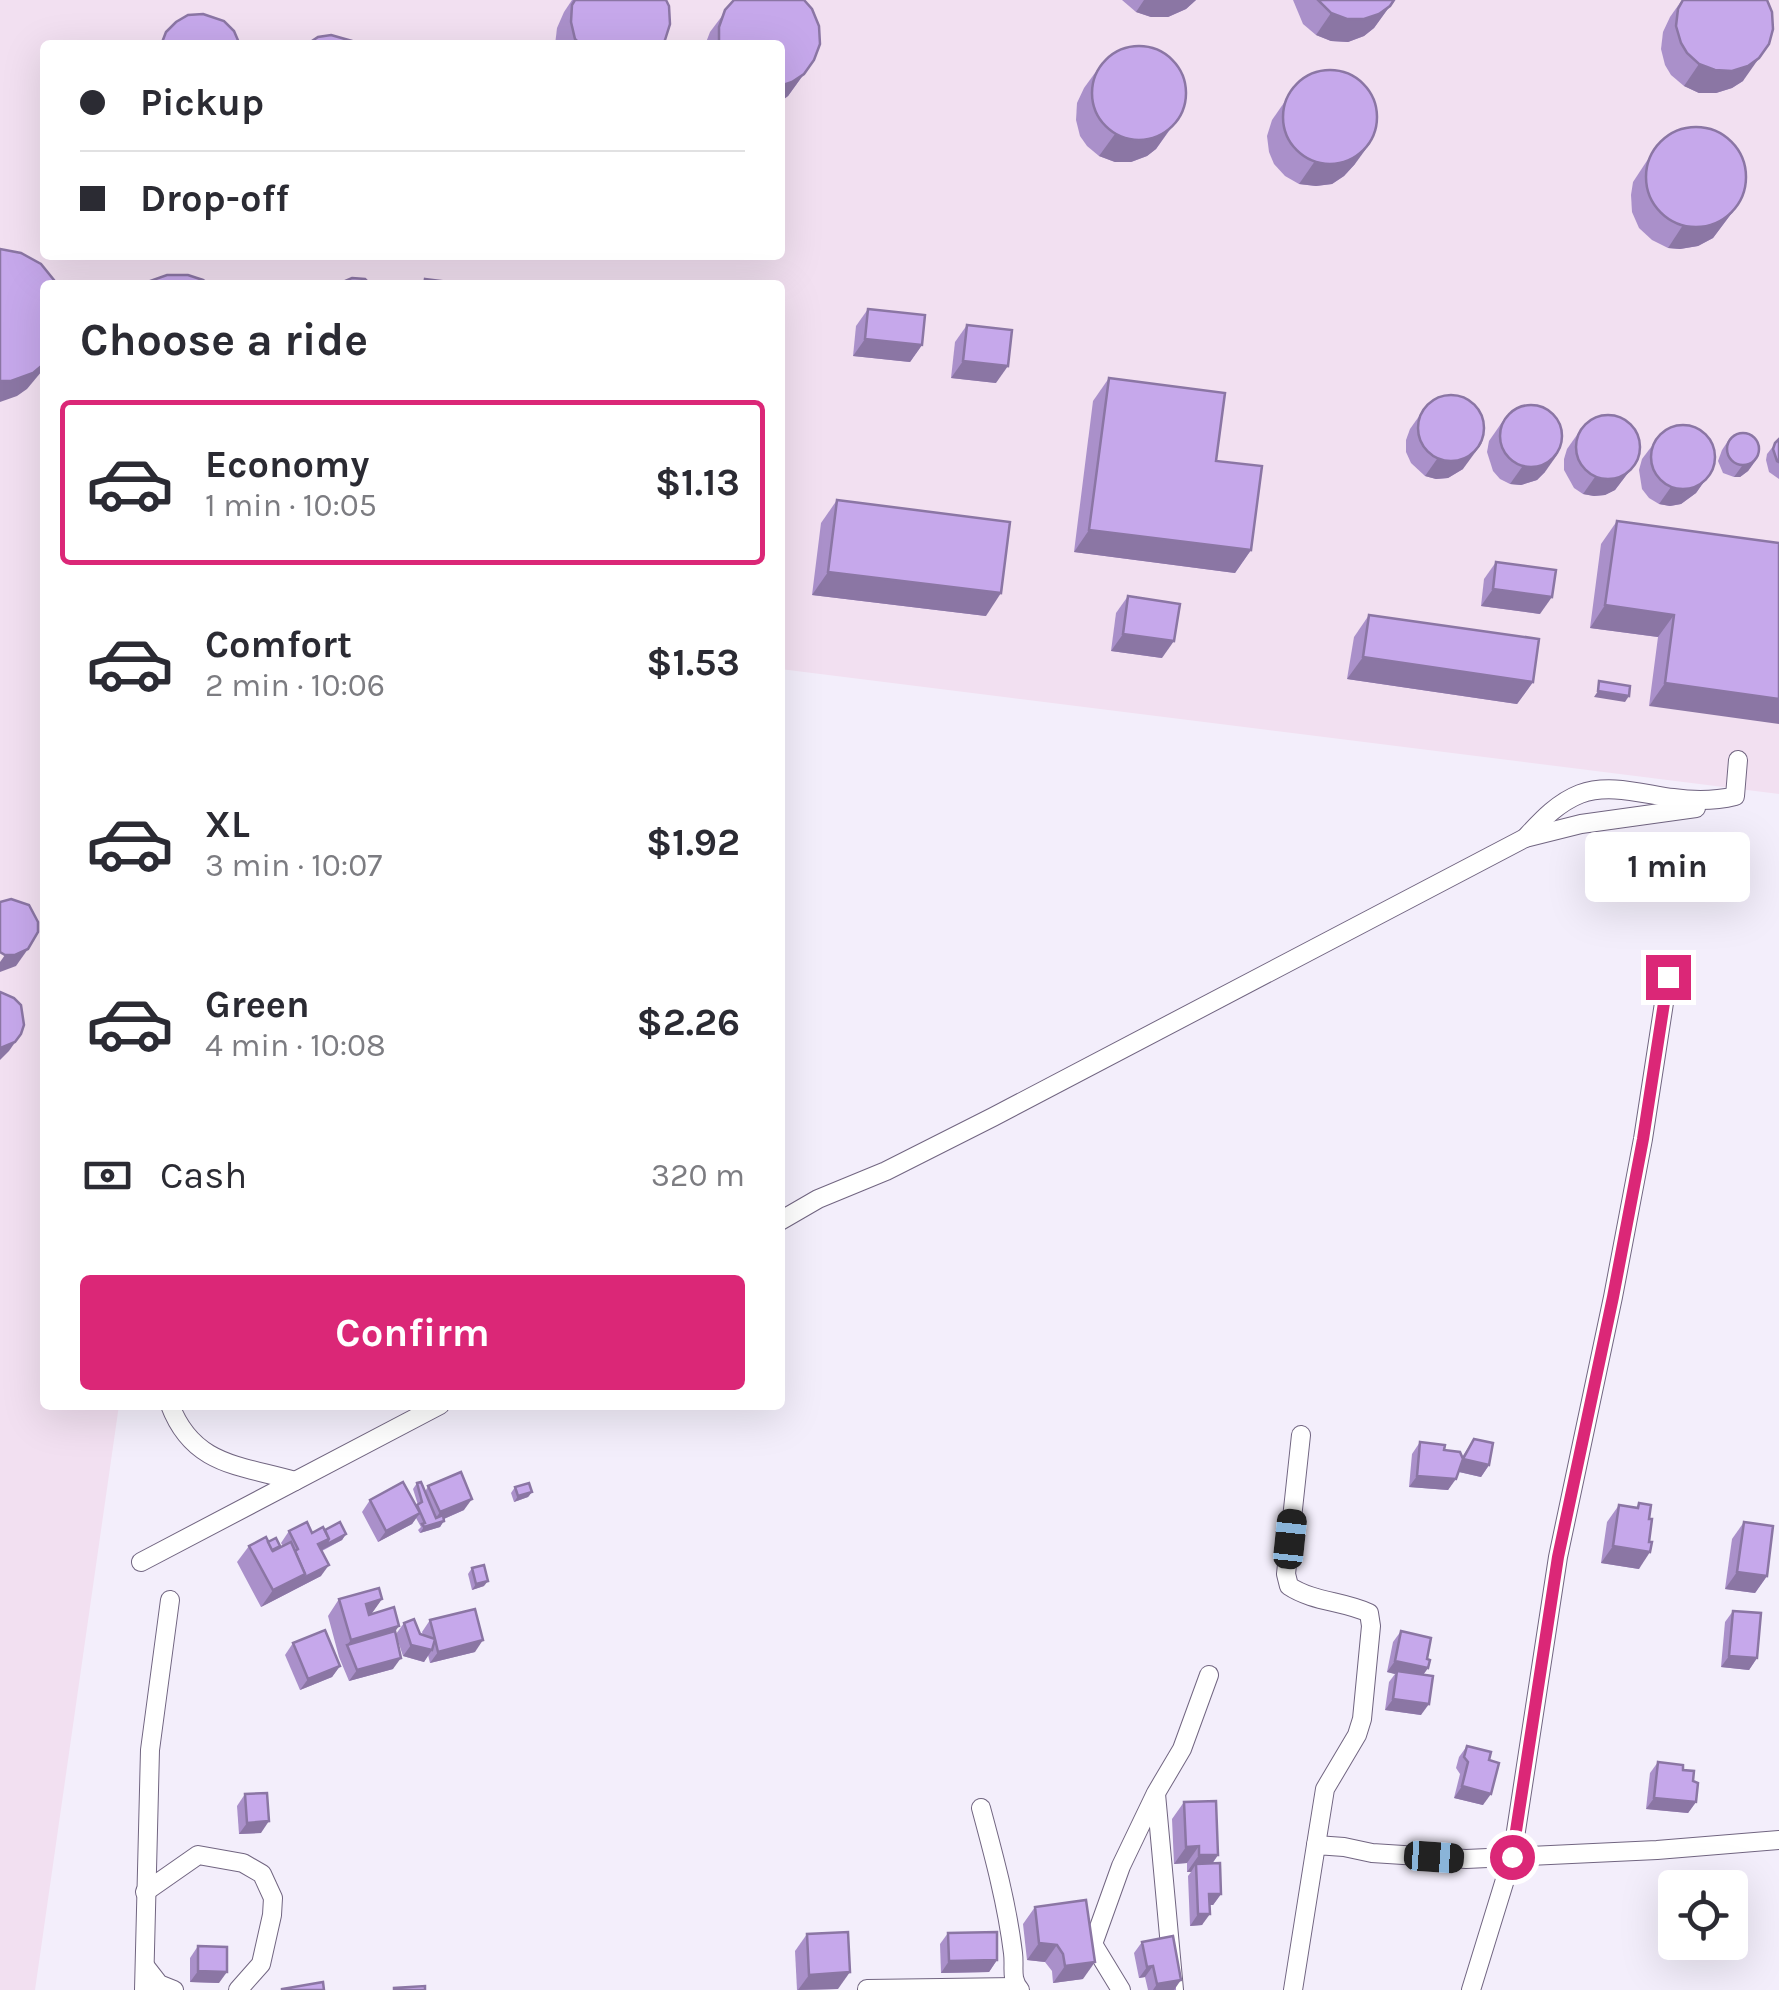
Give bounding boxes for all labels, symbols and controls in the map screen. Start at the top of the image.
text: Pickup [140,80,264,125]
text: Drop-off [140,176,289,221]
text: Choose a ride [80,314,368,366]
icon: car [85,438,175,528]
text: Economy [205,442,369,487]
text: $1.13 [655,460,740,505]
text: 1 min · 10:05 [205,487,377,524]
icon: car [85,618,175,708]
text: Comfort [205,622,352,667]
text: $1.53 [646,640,740,685]
text: 2 min · 10:06 [205,667,385,704]
icon: car [85,798,175,888]
text: XL [205,802,250,847]
text: $1.92 [646,820,740,865]
callout: 1 min [1586,832,1750,902]
text: 3 min · 10:07 [205,847,382,884]
text: 1 min [1627,848,1708,885]
route end [1646,955,1691,1000]
icon: car [85,978,175,1068]
text: Green [205,982,310,1027]
text: $2.26 [637,1000,740,1045]
text: 4 min · 10:08 [205,1027,386,1064]
icon: cash [80,1148,135,1203]
text: Cash [160,1153,247,1198]
text: 320 m [651,1157,745,1194]
button: Confirm [80,1275,745,1390]
car [1272,1508,1308,1570]
route start [1490,1835,1535,1880]
car [1403,1840,1465,1874]
map controls [1658,1870,1748,1960]
button: locate [1658,1870,1748,1960]

